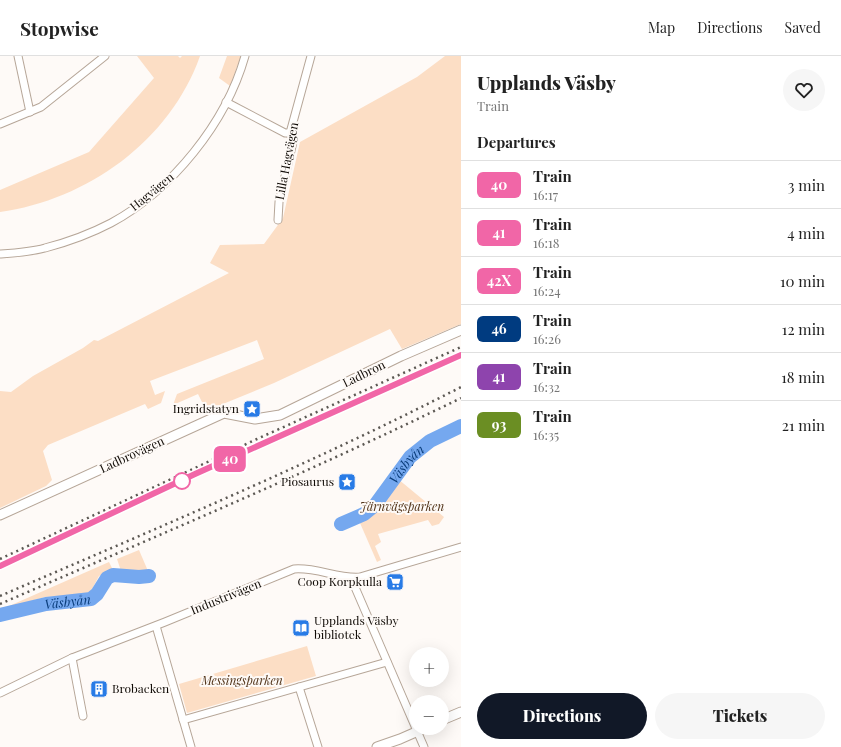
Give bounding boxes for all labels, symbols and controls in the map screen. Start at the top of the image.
text: Stopwise [20,15,99,41]
text: Map [648,18,675,37]
text: Directions [697,18,763,37]
text: Saved [785,18,821,37]
text: Upplands Väsby [477,69,616,95]
button: heart [783,69,825,111]
text: Train [477,97,509,114]
street label: Lilla Hagvägen [271,121,301,201]
text: Departures [477,132,556,152]
text: Train [533,166,572,186]
street label: Hagvägen [126,169,177,214]
text: 40 [491,175,507,194]
text: 3 min [788,175,825,195]
text: 16:17 [533,186,558,203]
text: Train [533,214,572,234]
text: 41 [493,223,505,242]
text: 4 min [787,223,825,243]
text: 16:18 [533,234,560,251]
text: Train [533,262,572,282]
text: 42X [487,271,511,290]
text: 10 min [780,271,825,291]
text: 16:24 [533,282,561,299]
text: Train [533,310,572,330]
text: 46 [491,319,507,338]
text: 12 min [782,319,825,339]
text: 16:26 [533,330,561,347]
street label: Ladbron [340,356,388,390]
text: Train [533,358,572,378]
text: 41 [493,367,505,386]
text: 18 min [781,367,825,387]
text: 16:32 [533,378,560,395]
place icon: Ingridstatyn [242,399,262,419]
place label: Ingridstatyn [173,400,239,416]
text: Train [533,406,572,426]
text: 93 [492,415,506,434]
text: 21 min [782,415,825,435]
text: 16:35 [533,426,559,443]
street label: Ladbrovägen [97,432,166,476]
water label: Väsbyån [384,440,427,487]
line badge: 40 [212,446,248,472]
text: 40 [222,449,238,468]
unlabelled marker [173,472,191,490]
place icon: Piosaurus [337,472,357,492]
place label: Piosaurus [281,473,334,489]
park label: Järnvägsparken [360,498,444,514]
supermarket icon: Coop Korpkulla [385,572,405,592]
place label: Coop Korpkulla [297,573,382,589]
street label: Industrivägen [188,575,263,618]
water label: Väsbyån [43,590,92,612]
place label: Upplands Väsby bibliotek [314,612,398,642]
library icon: Upplands Väsby bibliotek [291,618,311,638]
map controls [409,647,449,735]
button: + [409,647,449,687]
park label: Messingsparken [200,672,283,688]
building icon: Brobacken [89,679,109,699]
place label: Brobacken [112,680,169,696]
button: Directions [477,693,647,739]
button: Tickets [655,693,825,739]
button: − [409,695,449,735]

